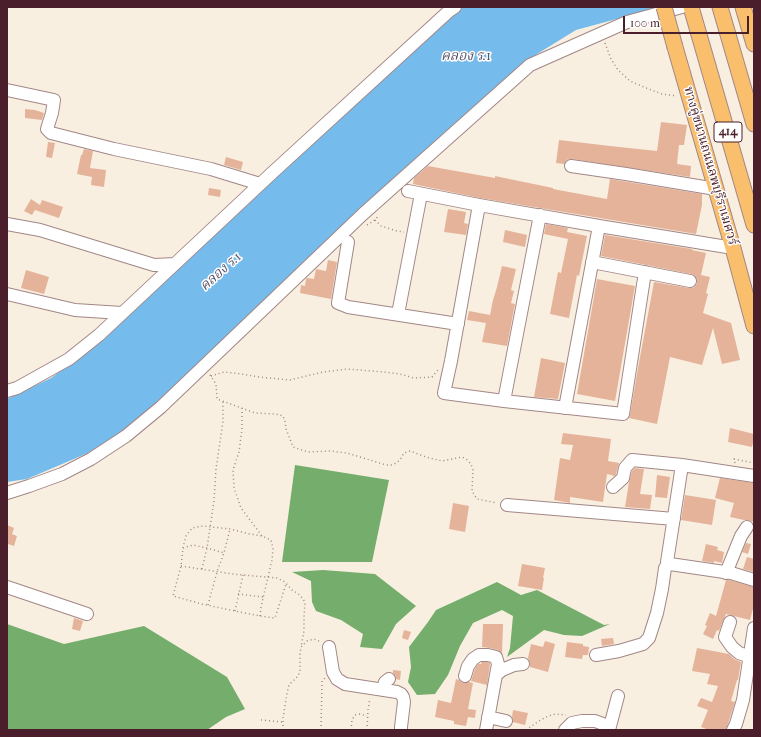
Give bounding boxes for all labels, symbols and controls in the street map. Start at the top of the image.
scale bar [625,8,751,34]
text: 100 m [630,16,660,30]
water label: คลอง ร.1 [441,49,491,65]
street label: ทางคู่ขนานถนนลพบุรีราเมศวร์ [680,85,740,247]
road number: 414 [714,122,742,142]
water label: คลอง ร.1 [197,249,245,295]

